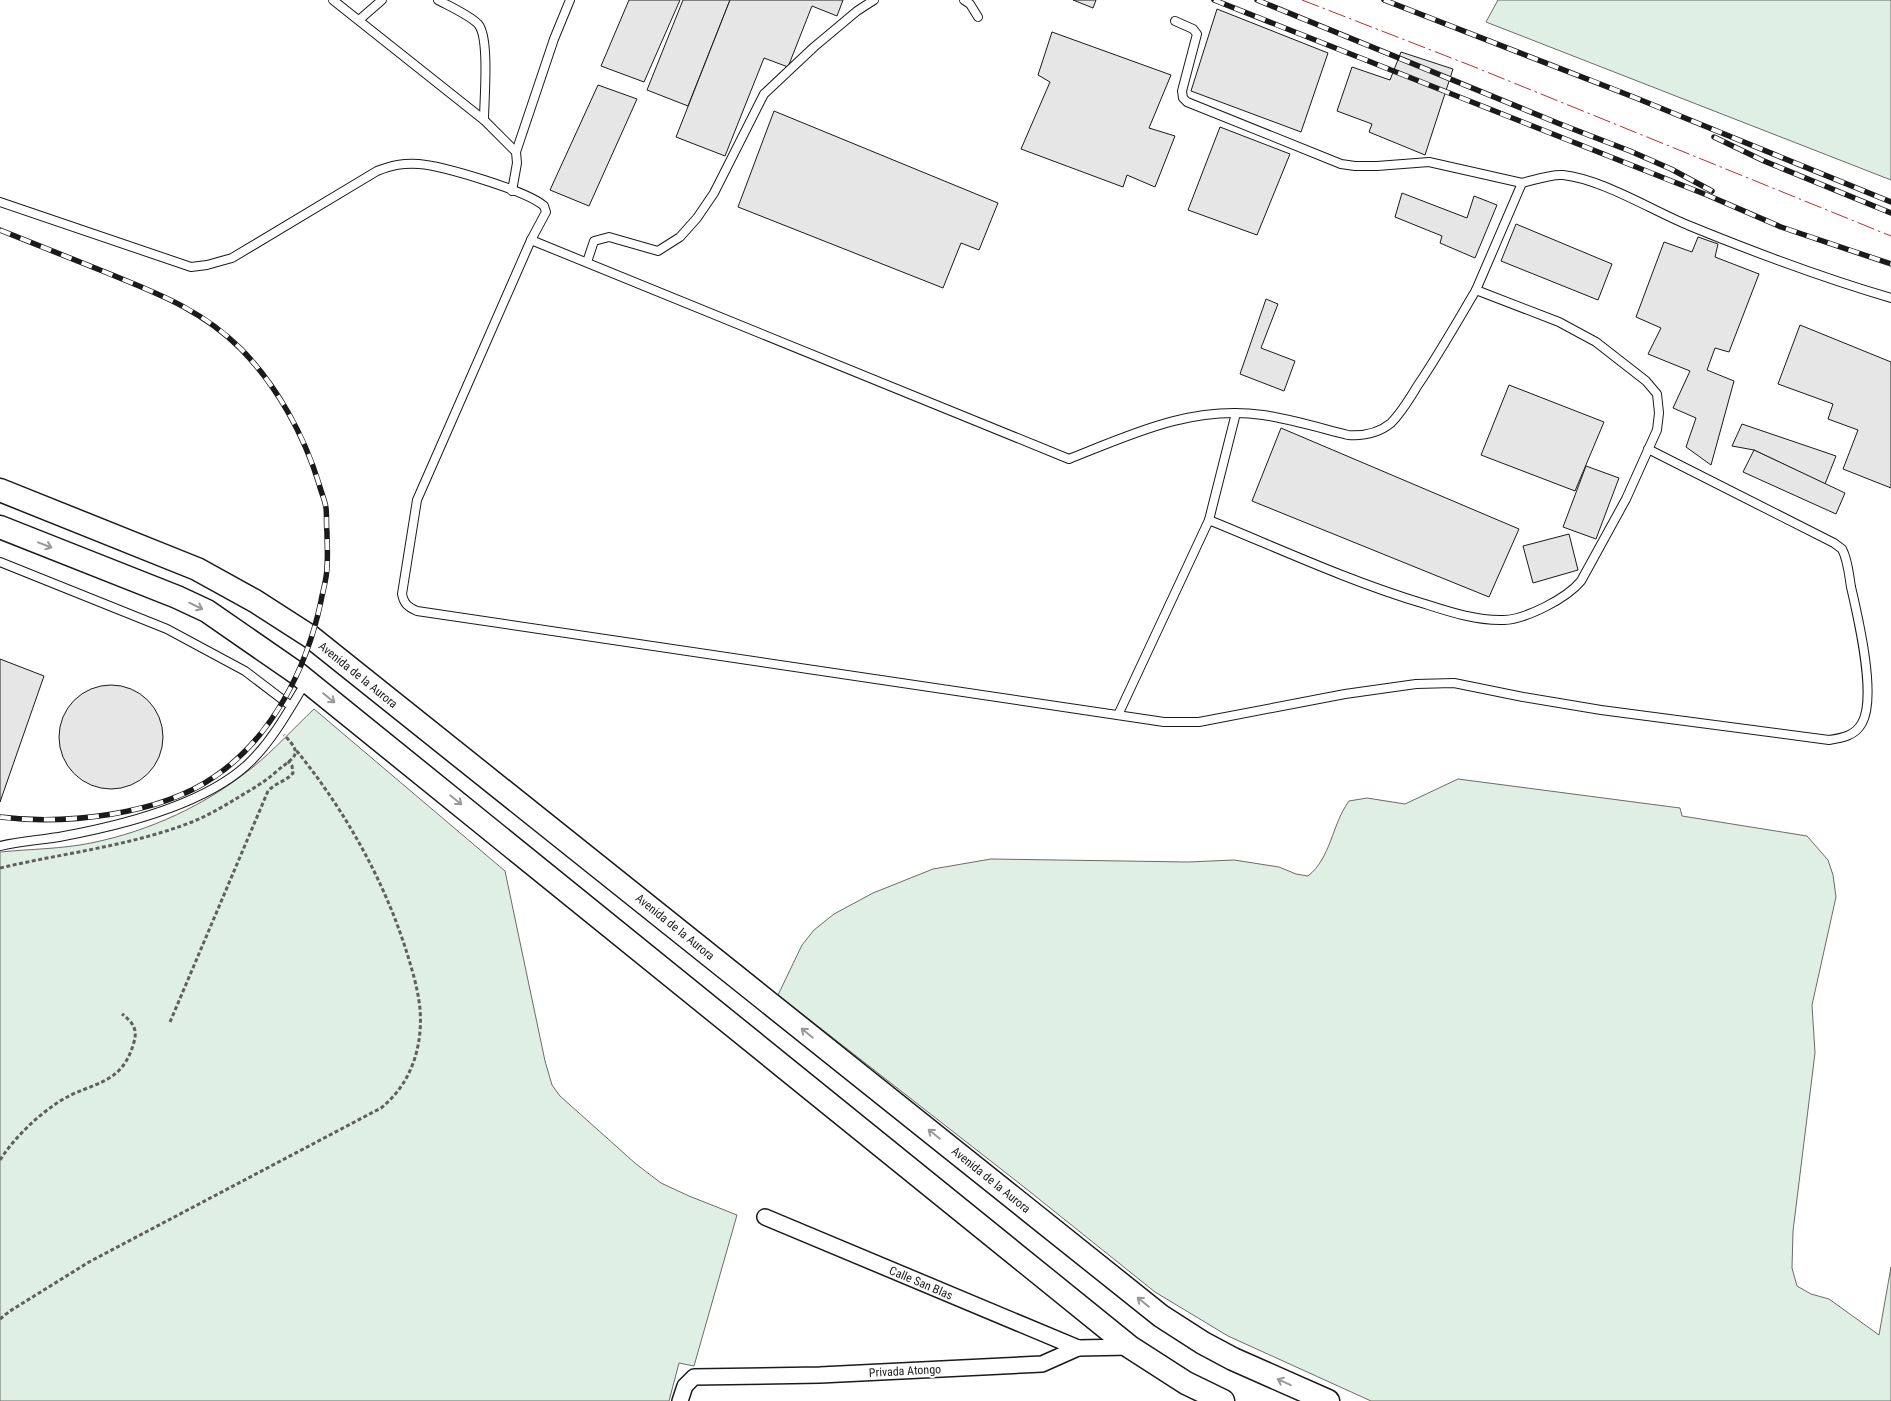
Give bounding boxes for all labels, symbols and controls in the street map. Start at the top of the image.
one-way arrow [37,541,53,550]
one-way arrow [188,602,203,611]
street label: Avenida de la Aurora [316,639,400,711]
one-way arrow [323,693,336,704]
one-way arrow [449,795,462,806]
street label: Avenida de la Aurora [633,891,717,963]
one-way arrow [801,1027,814,1038]
one-way arrow [928,1129,941,1140]
street label: Avenida de la Aurora [949,1144,1033,1216]
street label: Calle San Blas [887,1263,955,1303]
one-way arrow [1137,1296,1150,1307]
street label: Privada Atongo [869,1362,941,1380]
one-way arrow [1277,1376,1292,1386]

